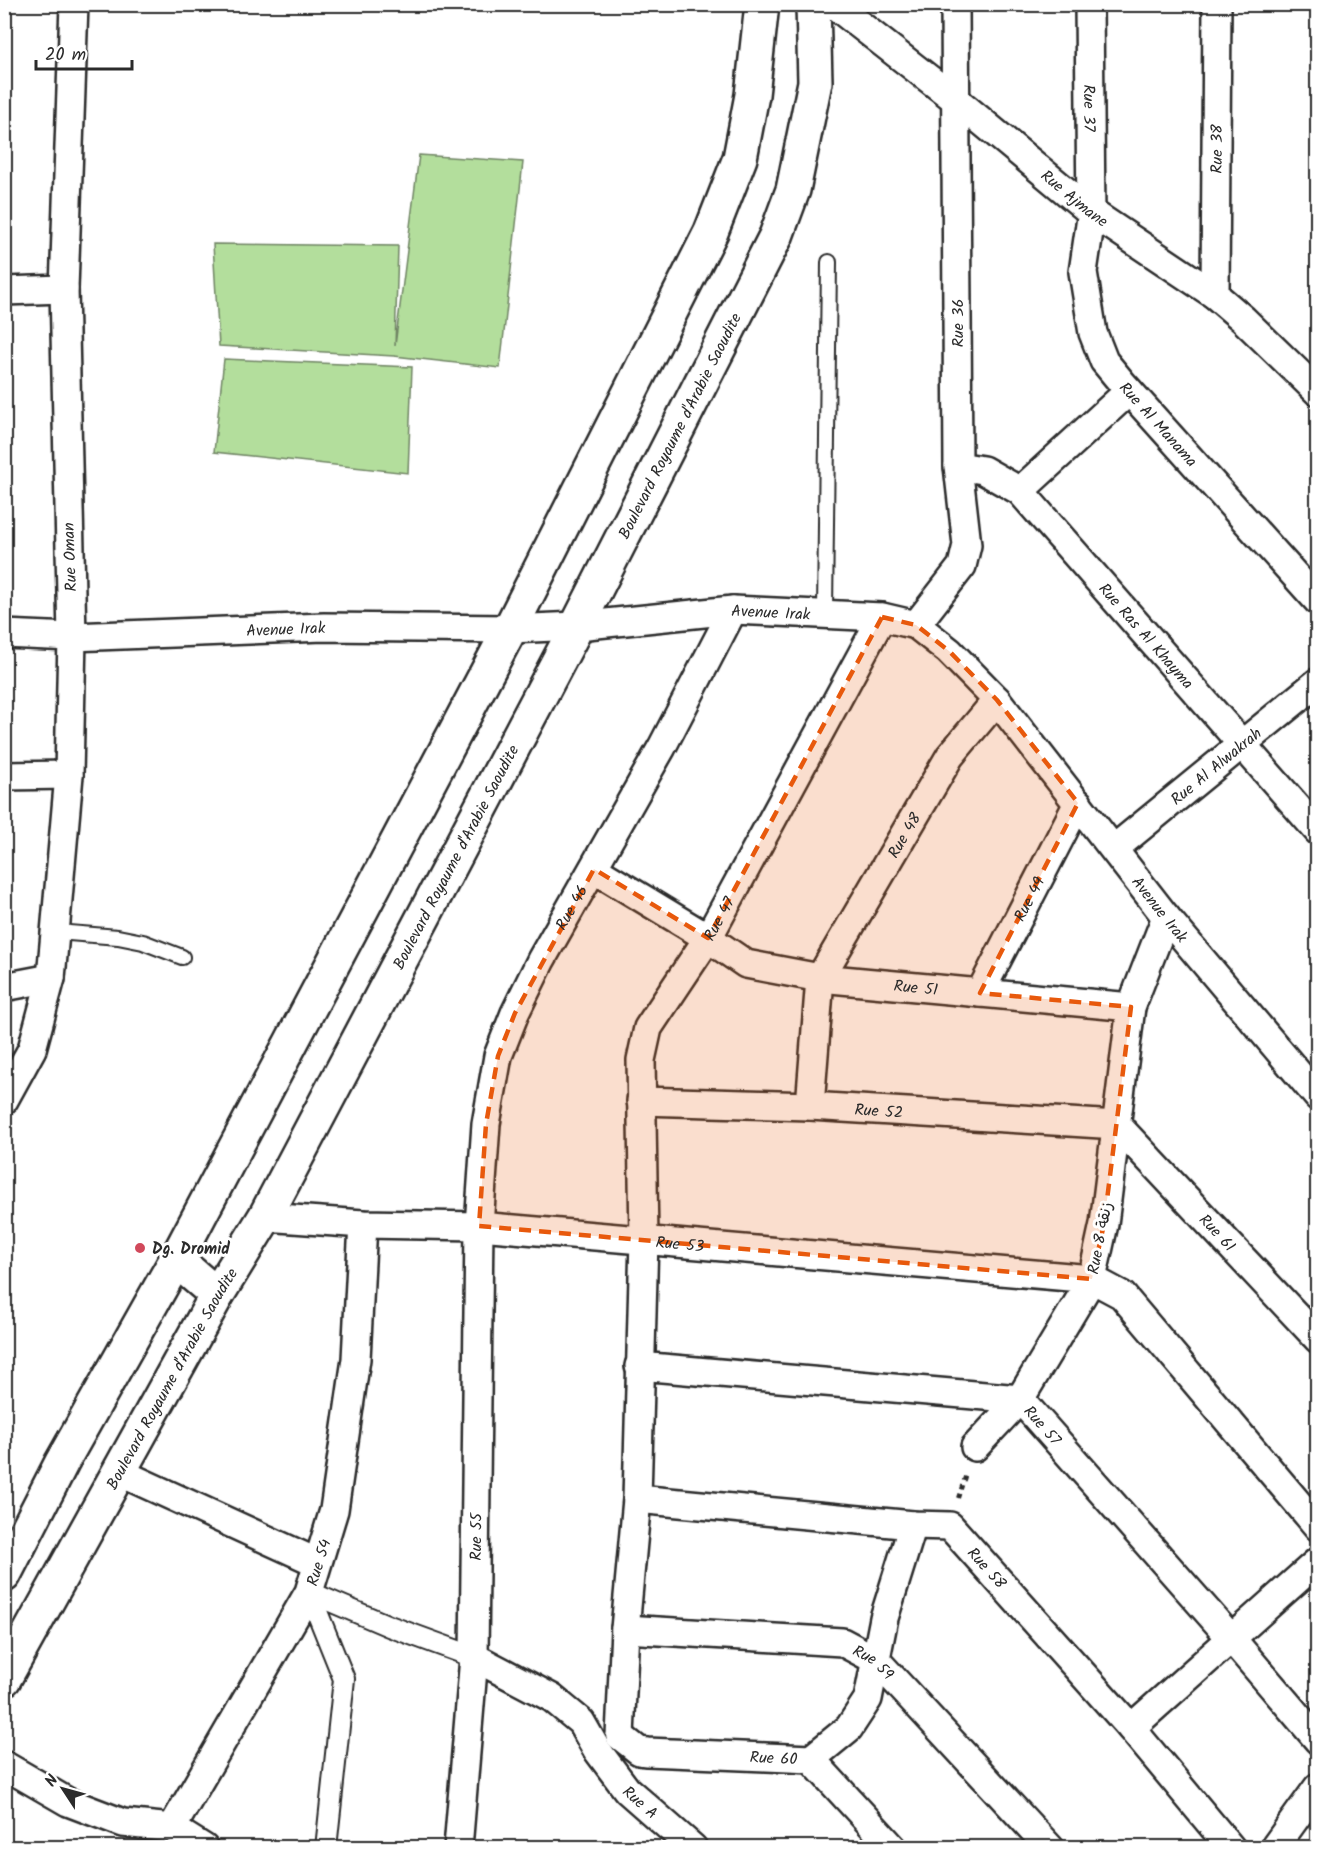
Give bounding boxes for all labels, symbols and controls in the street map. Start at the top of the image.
scale bar [36,33,132,71]
text: 20 m [45,41,86,70]
street label: Rue 37 [1076,84,1101,132]
street label: Rue 38 [1205,124,1230,174]
street label: Rue Ajmane [1035,164,1113,234]
street label: Rue 36 [946,299,971,347]
street label: Boulevard Royaume d'Arabie Saoudite [612,309,749,544]
street label: Rue Al Manama [1113,377,1203,473]
street label: Rue Oman [57,522,84,592]
street label: Rue Ras Al Khayma [1092,578,1199,695]
street label: Avenue Irak [731,599,811,628]
street label: Avenue Irak [246,616,326,644]
street label: Rue Al Alwakrah [1165,722,1268,812]
street label: Boulevard Royaume d'Arabie Saoudite [387,741,526,974]
street label: Rue 48 [882,808,928,863]
street label: Avenue Irak [1125,871,1194,949]
street label: Rue 49 [1008,873,1052,926]
street label: Rue 46 [549,881,595,935]
street label: Rue 47 [698,892,742,946]
street label: Rue 51 [893,974,939,1003]
street label: Rue 52 [854,1098,904,1126]
street label: Rue 8 زنقة [1081,1200,1120,1276]
street label: Rue 61 [1192,1209,1241,1258]
street label: Rue 53 [655,1230,705,1259]
place label: Dg. Dromid [152,1237,230,1262]
marker: Dg. Dromid [133,1241,147,1255]
street label: Boulevard Royaume d'Arabie Saoudite [100,1263,245,1495]
street label: Rue 57 [1017,1400,1067,1452]
street label: Rue 55 [464,1511,490,1561]
street label: Rue 54 [301,1536,339,1589]
street label: Rue 58 [960,1542,1012,1595]
street label: Rue 59 [848,1639,900,1686]
street label: Rue 60 [749,1745,798,1772]
north arrow [33,1759,93,1819]
text: N [39,1770,65,1793]
street label: Rue A [616,1780,663,1826]

